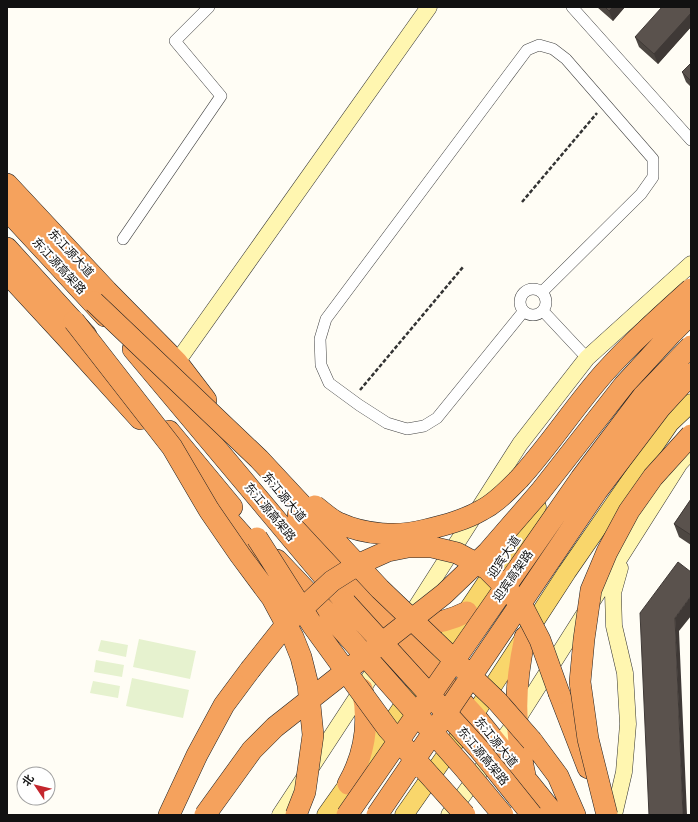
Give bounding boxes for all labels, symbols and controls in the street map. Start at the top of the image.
street label: 东江源大道 [45,226,97,280]
street label: 东江源高架路 [29,234,89,297]
street label: 东江源大道 [259,469,309,524]
street label: 东江源高架路 [241,479,299,544]
street label: 迎宾大道 [484,533,523,581]
street label: 迎宾高架路 [489,547,536,605]
street label: 东江源大道 [472,714,521,770]
street label: 东江源高架路 [454,723,512,788]
north arrow [16,766,56,806]
text: 北 [19,772,37,789]

